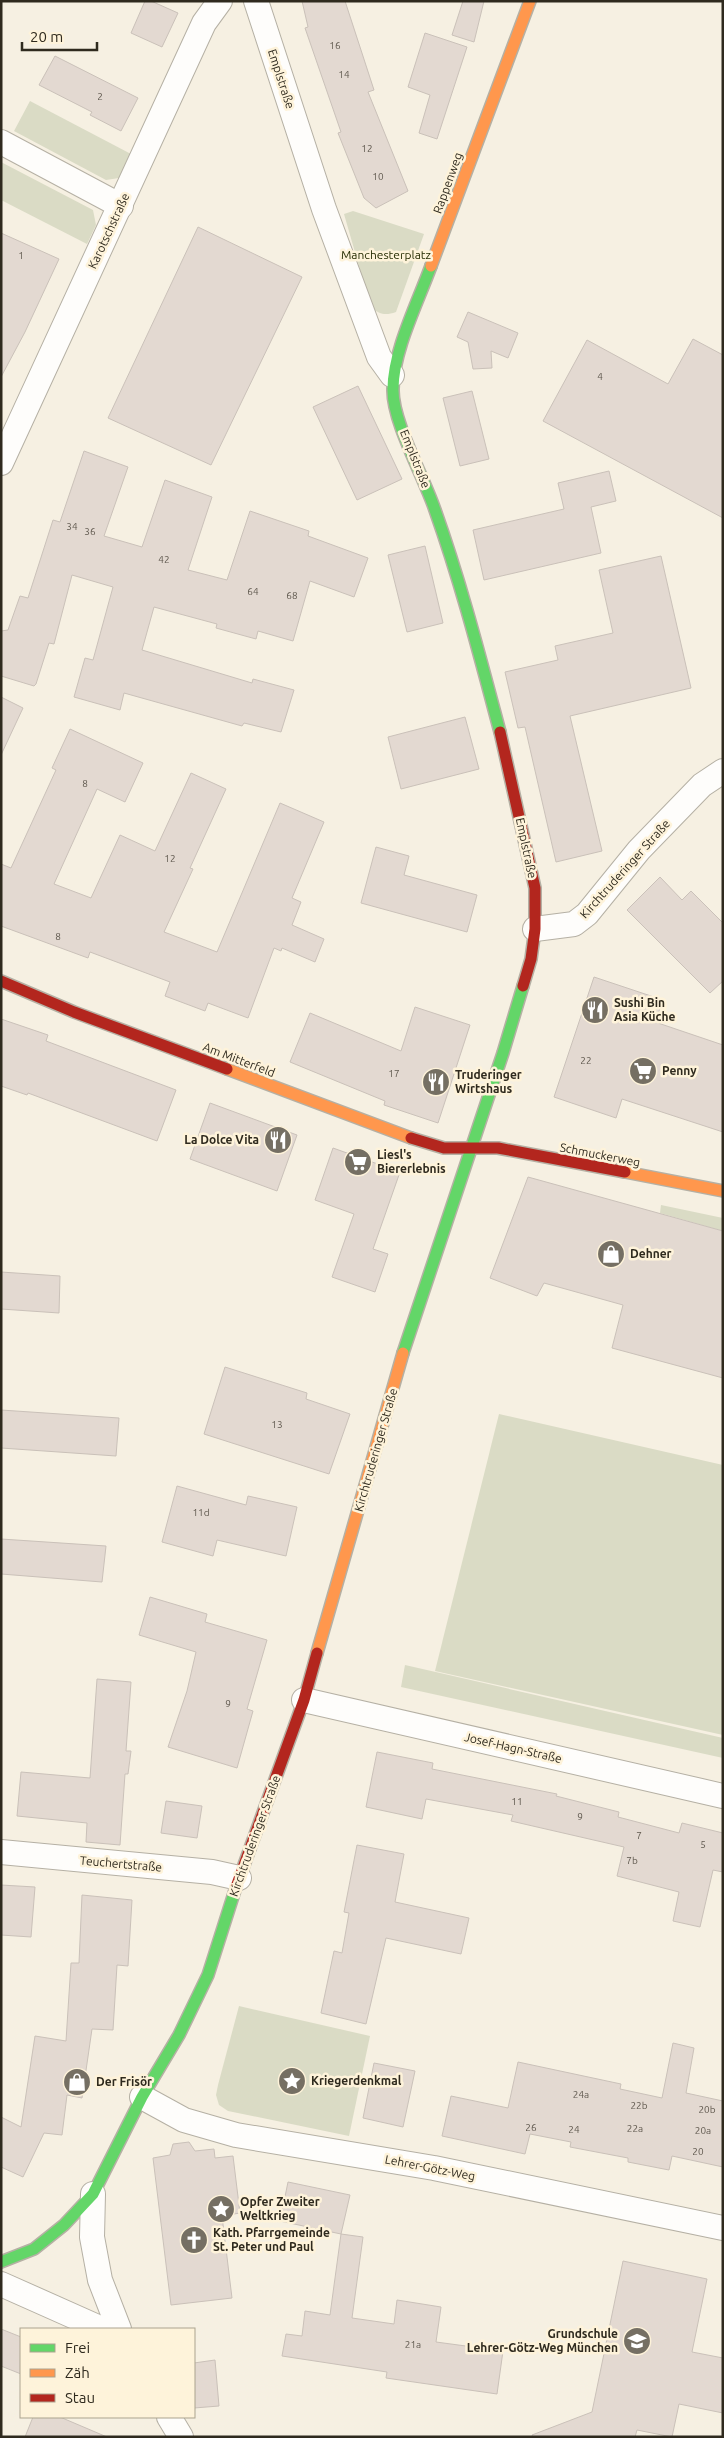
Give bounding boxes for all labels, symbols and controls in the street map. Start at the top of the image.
scale bar [22,20,98,52]
text: 20 m [30,28,63,45]
house number: 16 [329,40,341,51]
street label: Emplstraße [266,47,297,110]
house number: 14 [338,69,350,80]
house number: 2 [97,91,103,102]
house number: 12 [361,143,373,154]
street label: Rappenweg [430,151,465,215]
house number: 10 [372,171,384,182]
street label: Karotschstraße [85,191,132,271]
park label: Manchesterplatz [341,248,432,261]
house number: 1 [18,250,24,261]
house number: 4 [597,371,603,382]
street label: Emplstraße [398,428,433,490]
house number: 34 [66,521,78,532]
house number: 36 [84,526,96,537]
house number: 42 [158,554,170,565]
house number: 64 [247,586,259,597]
house number: 68 [286,590,298,601]
house number: 8 [82,778,88,789]
street label: Emplstraße [514,816,539,879]
street label: Kirchtruderinger Straße [577,817,672,921]
house number: 12 [164,853,176,864]
house number: 8 [55,931,61,942]
restaurant icon: Sushi Bin Asia Küche [580,995,610,1025]
place label: Sushi Bin Asia Küche [614,996,676,1023]
street label: Am Mitterfeld [201,1040,277,1079]
house number: 22 [580,1055,592,1066]
supermarket icon: Penny [628,1056,658,1086]
place label: Penny [662,1064,697,1077]
restaurant icon: Truderinger Wirtshaus [421,1067,451,1097]
house number: 17 [388,1068,400,1079]
place label: Truderinger Wirtshaus [455,1068,522,1095]
restaurant icon: La Dolce Vita [263,1125,293,1155]
place label: La Dolce Vita [184,1133,259,1146]
street label: Schmuckerweg [559,1140,641,1169]
supermarket icon: Liesl's Biererlebnis [343,1147,373,1177]
place label: Liesl's Biererlebnis [377,1148,446,1175]
shop icon: Dehner [596,1239,626,1269]
place label: Dehner [630,1247,672,1260]
street label: Kirchtruderinger Straße [352,1387,399,1513]
house number: 13 [271,1419,283,1430]
house number: 11d [192,1507,210,1518]
house number: 9 [225,1698,231,1709]
street label: Josef-Hagn-Straße [463,1730,563,1765]
street label: Kirchtruderinger Straße [227,1774,283,1898]
house number: 11 [511,1796,523,1807]
house number: 9 [577,1811,583,1822]
house number: 7 [636,1830,642,1841]
house number: 5 [700,1839,706,1850]
street label: Teuchertstraße [79,1853,163,1874]
house number: 7b [626,1855,638,1866]
place icon: Kriegerdenkmal [277,2066,307,2096]
shop icon: Der Frisör [62,2067,92,2097]
place label: Kriegerdenkmal [311,2074,402,2087]
place label: Der Frisör [96,2075,152,2088]
house number: 24a [573,2089,589,2100]
house number: 22b [630,2100,648,2111]
house number: 20b [698,2104,716,2115]
house number: 26 [525,2122,537,2133]
house number: 22a [627,2123,643,2134]
house number: 24 [568,2124,580,2135]
house number: 20a [695,2125,711,2136]
house number: 20 [692,2146,704,2157]
street label: Lehrer-Götz-Weg [384,2152,476,2183]
place icon: Opfer Zweiter Weltkrieg [206,2194,236,2224]
place label: Opfer Zweiter Weltkrieg [240,2195,320,2222]
church icon: Kath. Pfarrgemeinde St. Peter und Paul [179,2225,209,2255]
place label: Kath. Pfarrgemeinde St. Peter und Paul [213,2226,330,2253]
school or university icon: Grundschule Lehrer-Götz-Weg München [622,2326,652,2356]
place label: Grundschule Lehrer-Götz-Weg München [467,2327,618,2354]
legend [20,2328,195,2418]
text: Frei [65,2339,90,2356]
house number: 21a [405,2339,421,2350]
text: Zäh [65,2364,90,2381]
text: Stau [65,2389,95,2406]

